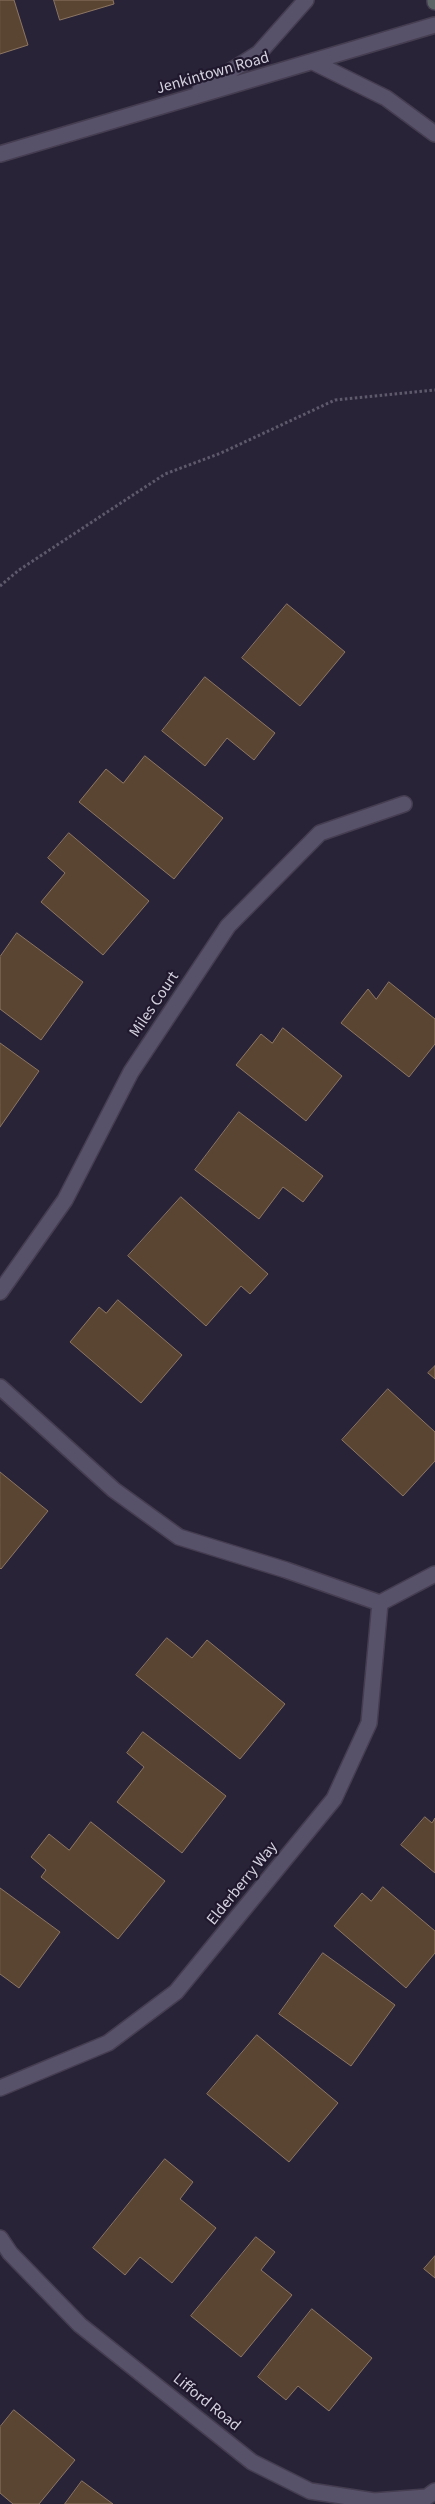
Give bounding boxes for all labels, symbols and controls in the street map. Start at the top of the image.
street label: Jenkintown Road [154,49,272,99]
street label: Miles Court [126,969,184,1041]
street label: Elderberry Way [204,1838,282,1930]
street label: Lifford Road [168,2370,244,2436]

